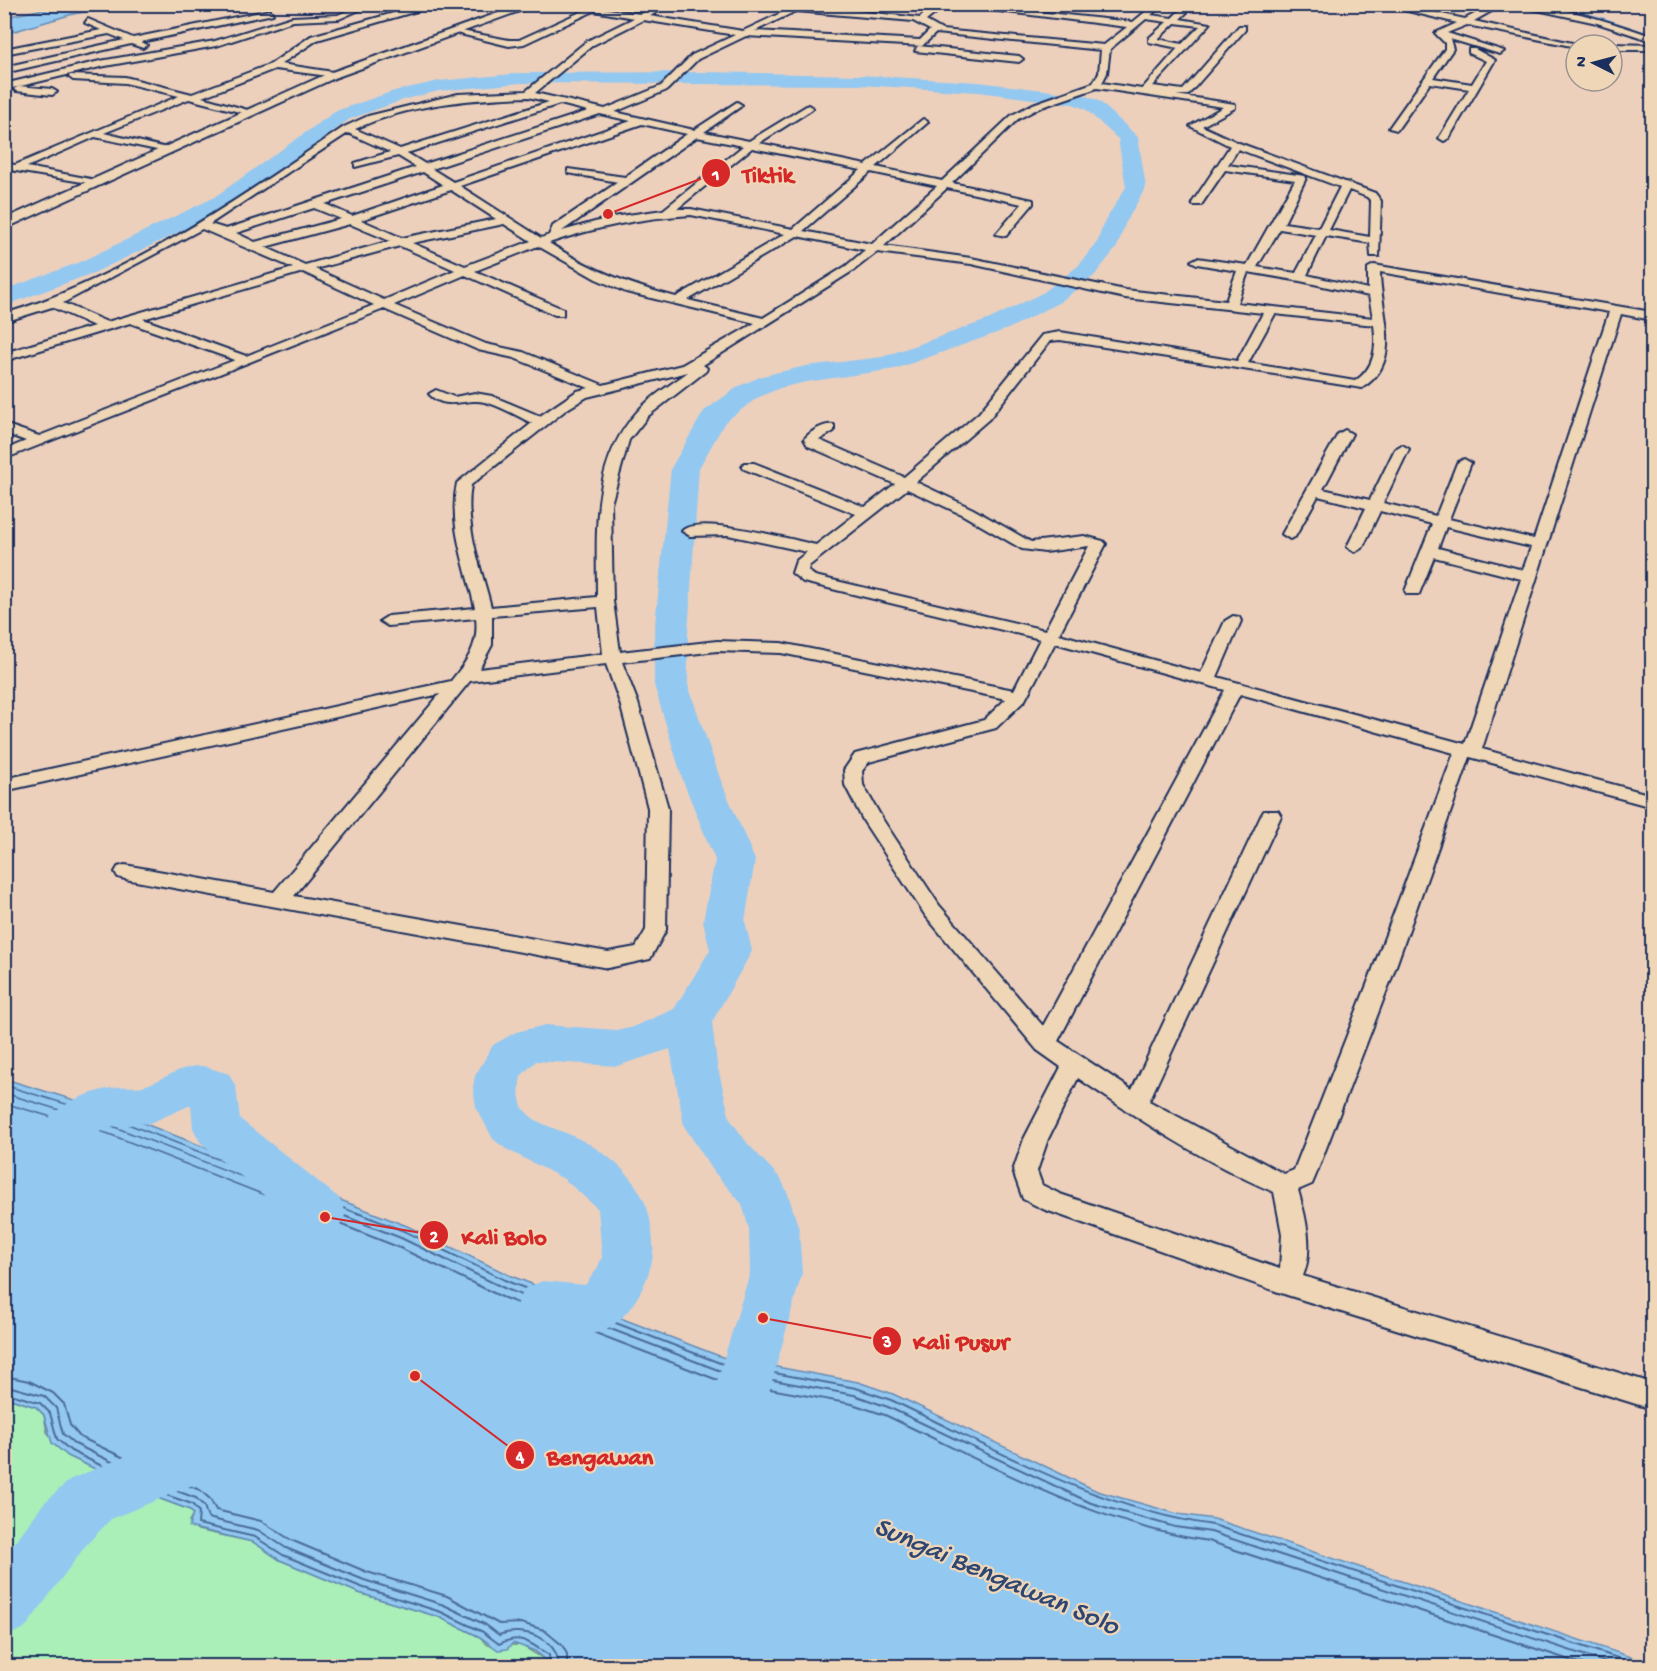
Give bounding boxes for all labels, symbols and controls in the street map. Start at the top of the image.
north arrow [1564,33,1624,93]
text: N [1573,55,1593,68]
callout: Tiktik [701,152,806,194]
text: Tiktik [741,163,797,192]
text: 1 [711,166,720,187]
callout: Kali Bolo [419,1214,559,1256]
text: Kali Bolo [460,1225,547,1254]
text: 2 [430,1228,439,1249]
callout: Kali Pusur [872,1320,1021,1362]
text: Kali Pusur [912,1330,1011,1359]
text: 3 [881,1333,892,1354]
callout: Bengawan [505,1434,665,1476]
text: Bengawan [546,1445,654,1474]
text: 4 [515,1448,525,1469]
water label: Sungai Bengawan Solo [869,1512,1125,1645]

